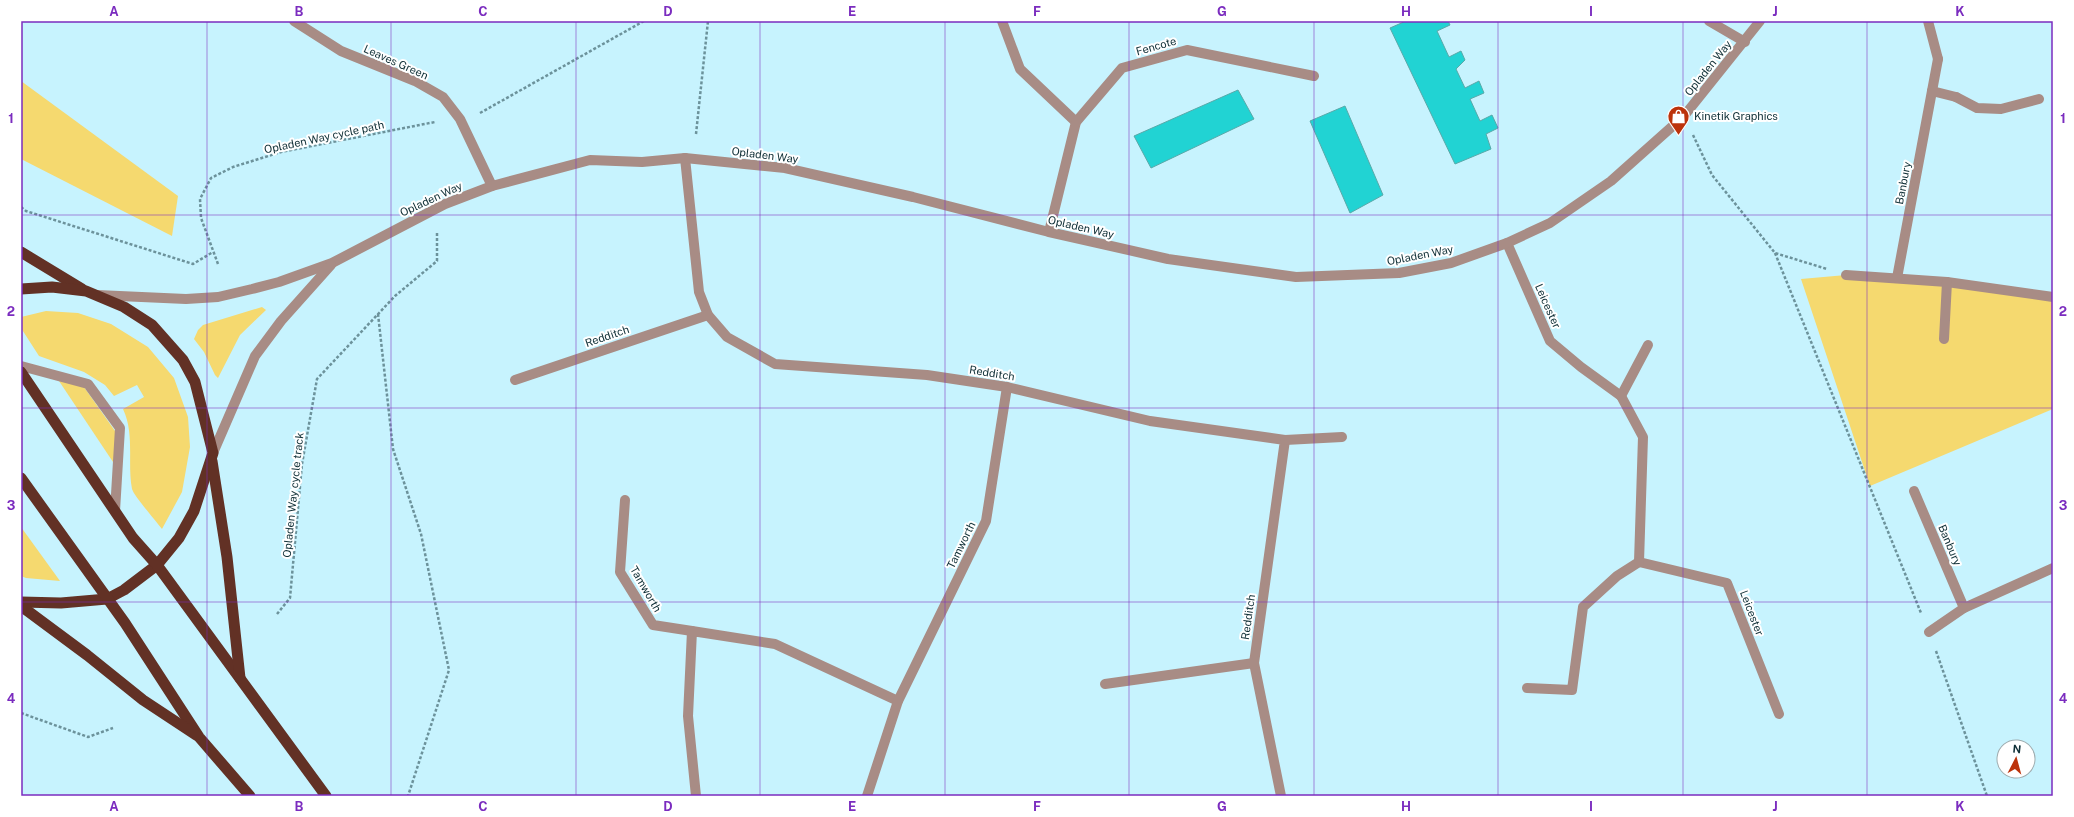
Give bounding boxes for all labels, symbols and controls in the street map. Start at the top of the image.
text: A [109,4,119,19]
text: B [295,4,304,19]
text: C [478,4,488,19]
text: D [663,4,673,19]
text: E [848,4,856,19]
text: F [1033,4,1041,19]
text: G [1217,4,1227,19]
text: H [1401,4,1411,19]
text: I [1589,4,1593,19]
text: J [1772,4,1778,19]
text: K [1955,4,1965,19]
street label: Fencote [1135,35,1177,57]
street label: Opladen Way [1682,38,1734,98]
street label: Leaves Green [362,42,430,82]
shop icon: Kinetik Graphics [1666,103,1692,136]
place label: Kinetik Graphics [1694,110,1778,122]
text: 1 [8,111,14,126]
text: 1 [2060,111,2066,126]
street label: Opladen Way cycle path [263,118,385,156]
street label: Opladen Way [731,145,799,165]
street label: Banbury [1893,161,1913,205]
street label: Opladen Way [398,179,464,219]
street label: Opladen Way [1047,214,1115,240]
street label: Opladen Way [1386,243,1454,267]
street label: Leicester [1533,282,1563,330]
text: 2 [7,304,15,319]
text: 2 [2059,304,2067,319]
street label: Redditch [583,323,631,349]
street label: Redditch [968,363,1016,383]
street label: Opladen Way cycle track [280,432,306,558]
text: 3 [7,498,16,513]
text: 3 [2059,498,2068,513]
street label: Tamworth [944,520,978,570]
street label: Banbury [1936,523,1964,567]
street label: Tamworth [628,564,664,614]
street label: Leicester [1738,589,1766,637]
street label: Redditch [1239,593,1257,641]
text: 4 [7,691,16,706]
text: 4 [2059,691,2068,706]
north arrow [1996,739,2036,779]
text: N [2012,743,2022,755]
text: A [109,799,119,814]
text: B [295,799,304,814]
text: C [478,799,488,814]
text: D [663,799,673,814]
text: E [848,799,856,814]
text: F [1033,799,1041,814]
text: G [1217,799,1227,814]
text: H [1401,799,1411,814]
text: I [1589,799,1593,814]
text: J [1772,799,1778,814]
text: K [1955,799,1965,814]

